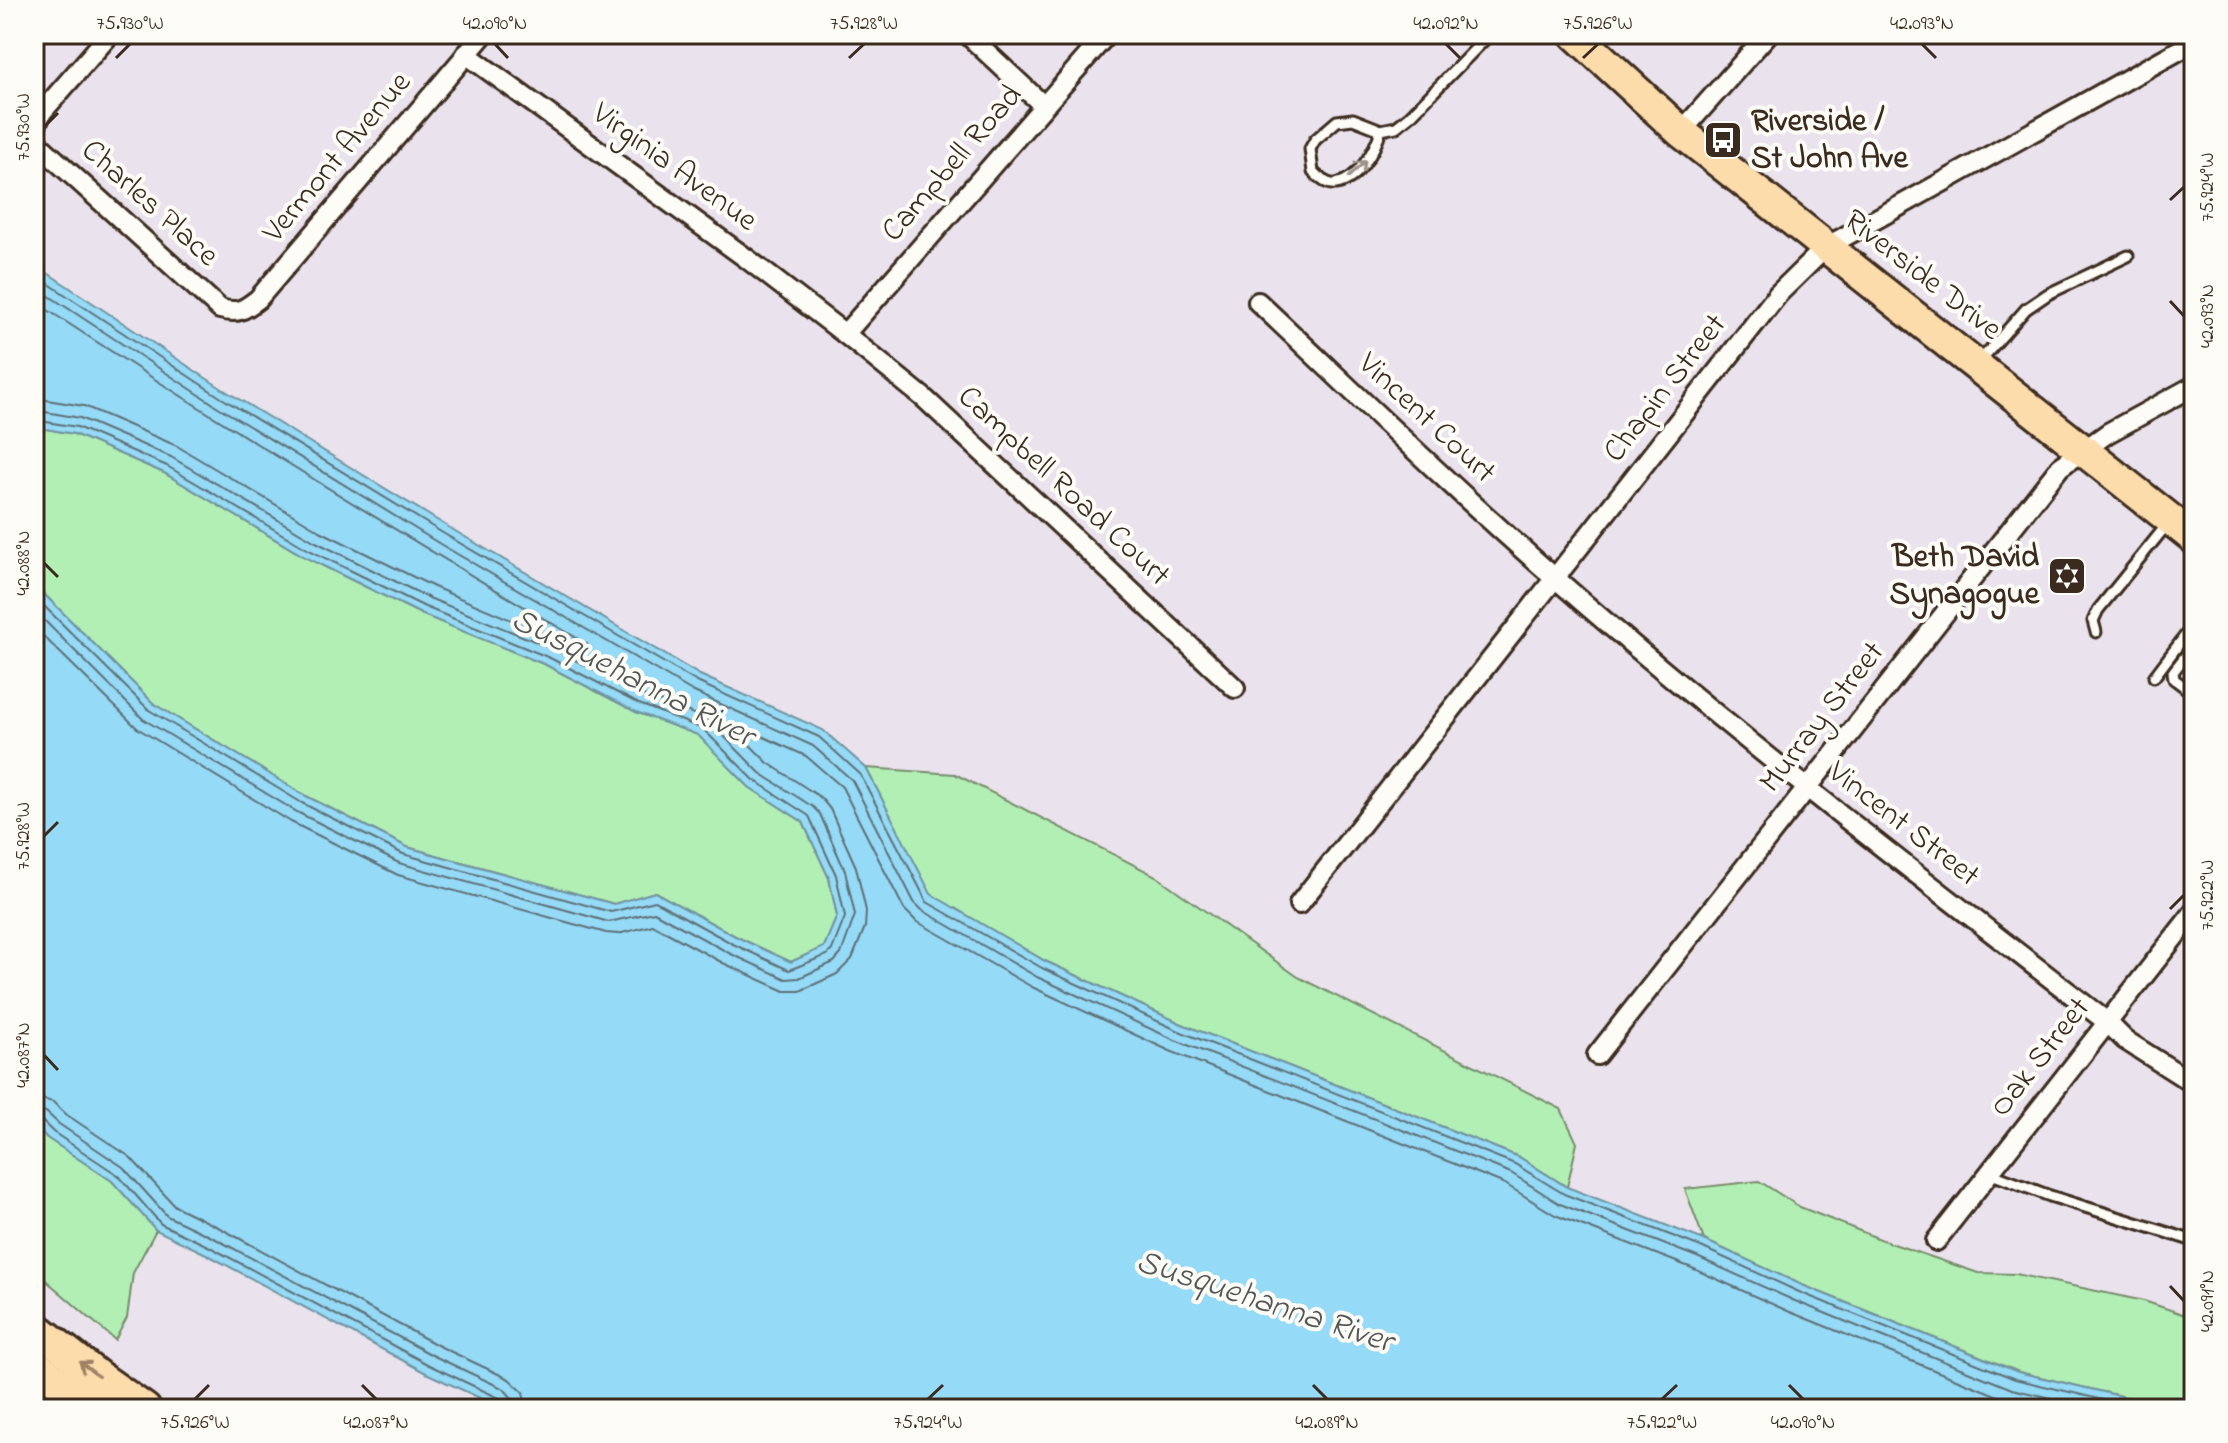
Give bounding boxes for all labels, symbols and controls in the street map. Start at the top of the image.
text: 75.930°W [96,10,164,39]
text: 42.090°N [463,10,527,39]
text: 75.928°W [830,10,898,39]
text: 42.092°N [1413,10,1479,39]
text: 75.926°W [1563,10,1633,39]
text: 42.093°N [1890,10,1954,39]
street label: Vermont Avenue [252,62,424,255]
street label: Campbell Road [871,75,1035,253]
street label: Virginia Avenue [581,91,767,245]
text: 75.930°W [10,93,39,161]
place label: Riverside / St John Ave [1751,99,1910,183]
bus stop icon: Riverside / St John Ave [1702,119,1744,161]
street label: Charles Place [69,129,229,279]
text: 75.924°W [2194,153,2223,221]
one-way arrow [1347,160,1367,179]
street label: Riverside Drive [1833,199,2012,353]
text: 42.093°N [2194,284,2223,348]
street label: Chapin Street [1593,304,1739,473]
street label: Vincent Court [1345,342,1506,496]
street label: Campbell Road Court [946,375,1180,599]
text: 42.088°N [10,531,39,595]
place label: Beth David Synagogue [1890,535,2041,620]
synagogue icon: Beth David Synagogue [2046,555,2088,597]
water label: Susquehanna River [502,596,766,764]
street label: Murray Street [1749,632,1897,804]
street label: Vincent Street [1816,750,1989,900]
text: 75.928°W [10,802,39,870]
text: 75.922°W [2194,860,2223,930]
street label: Oak Street [1979,988,2103,1128]
text: 42.087°N [10,1022,39,1088]
water label: Susquehanna River [1129,1238,1403,1369]
text: 42.091°N [2194,1270,2223,1332]
one-way arrow [79,1360,100,1377]
text: 75.926°W [160,1409,230,1438]
text: 42.087°N [343,1409,409,1438]
text: 75.924°W [894,1409,962,1438]
text: 42.089°N [1295,1409,1359,1438]
text: 75.922°W [1627,1409,1697,1438]
text: 42.090°N [1771,1409,1835,1438]

